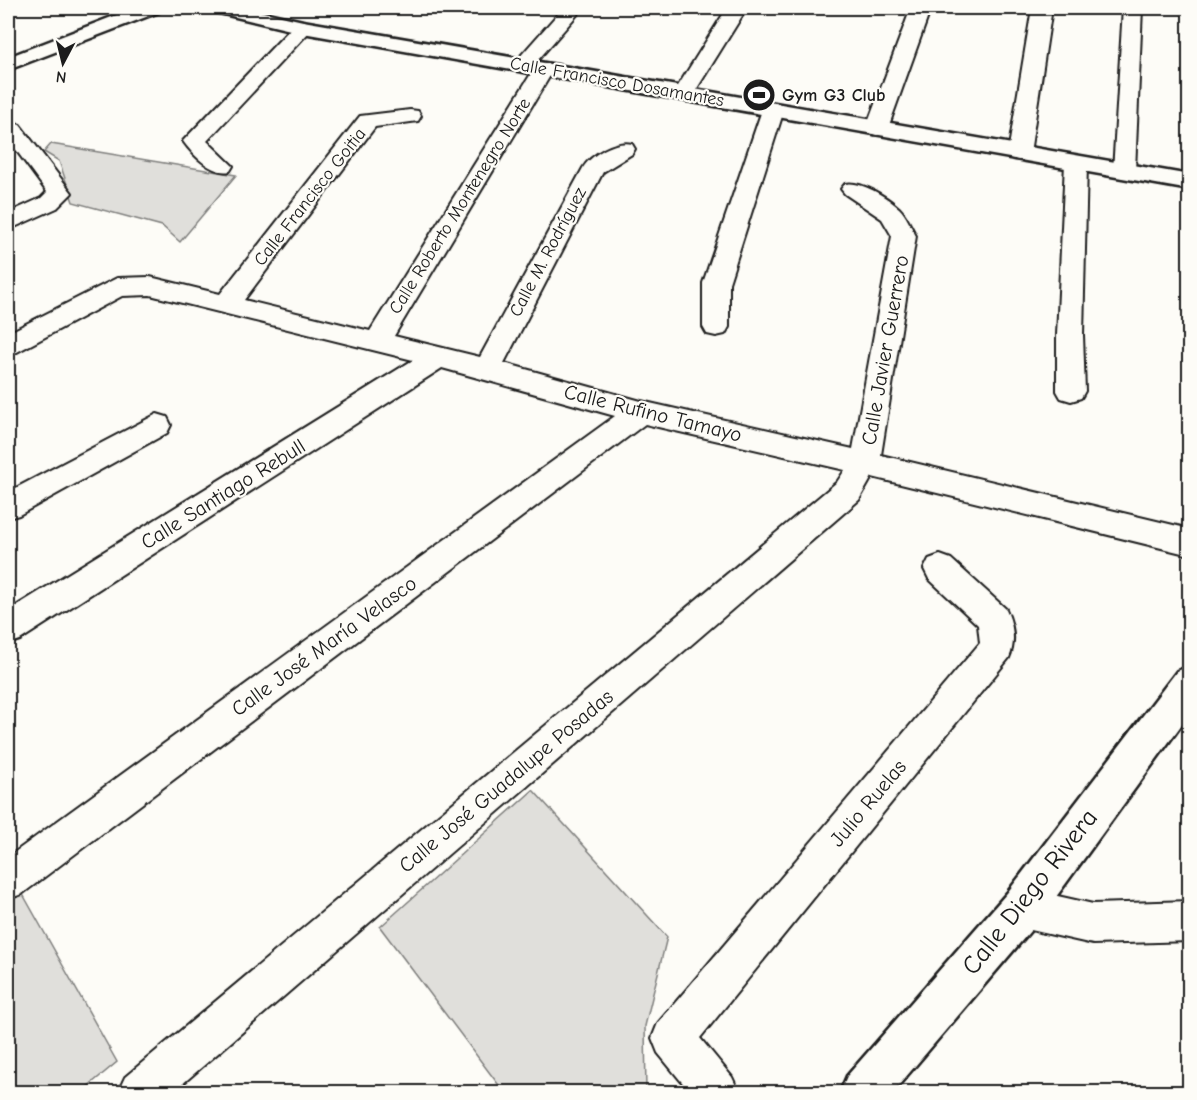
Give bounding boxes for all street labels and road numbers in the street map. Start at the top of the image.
street label: Calle Francisco Dosamantes [508,53,726,111]
street label: Calle Roberto Montenegro Norte [385,94,535,318]
street label: Calle Francisco Goitia [250,124,370,270]
street label: Calle M. Rodríguez [505,184,591,320]
street label: Calle Javier Guerrero [856,253,914,447]
street label: Calle Rufino Tamayo [562,379,744,447]
street label: Calle Santiago Rebull [136,434,310,554]
street label: Calle José María Velasco [227,571,421,721]
street label: Calle José Guadalupe Posadas [394,684,618,878]
street label: Julio Ruelas [825,755,911,851]
street label: Calle Diego Rivera [956,803,1104,981]

